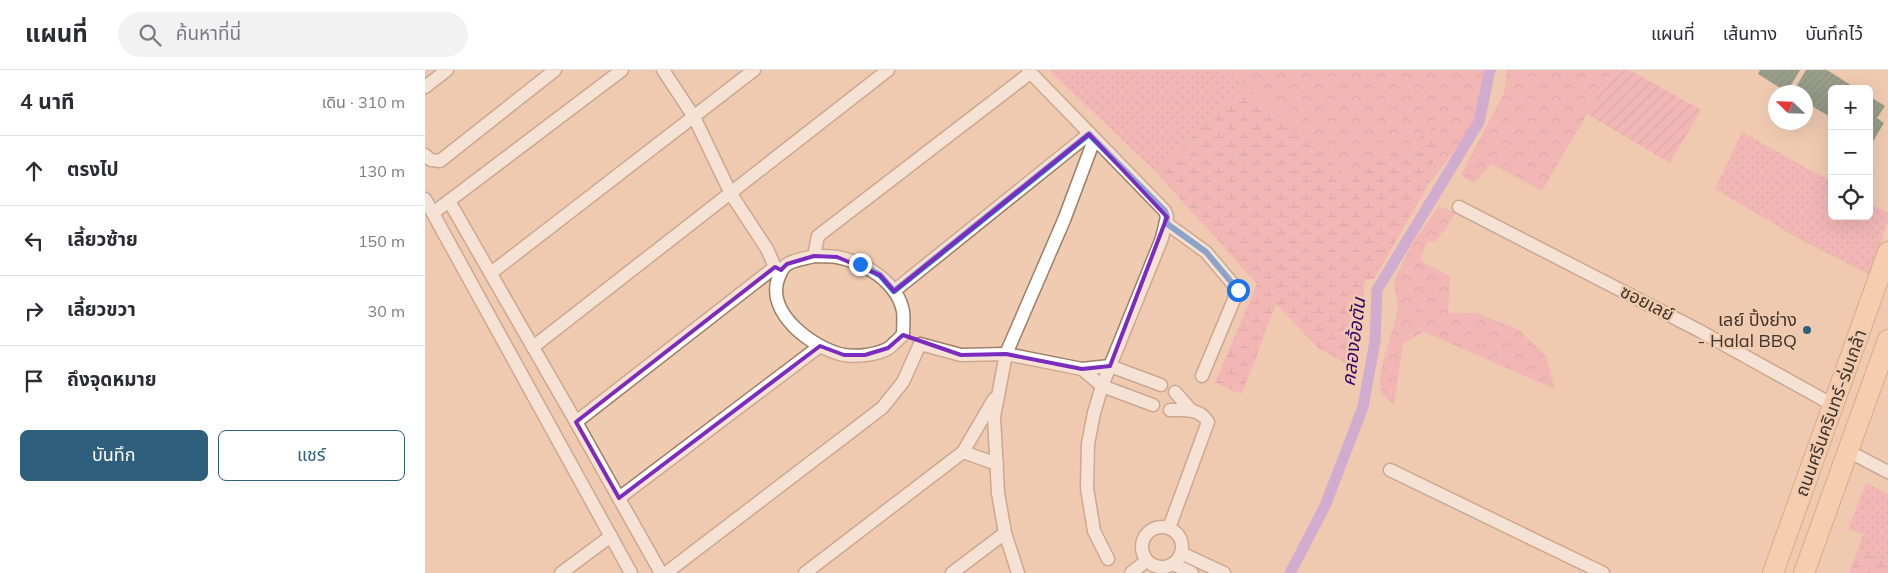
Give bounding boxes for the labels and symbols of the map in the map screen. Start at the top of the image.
north arrow [1768,85,1813,130]
route end [849,253,872,276]
route start [1227,279,1250,302]
street label: ซอยเลย์ [1617,279,1678,326]
water label: คลองอ้อตัน [1336,295,1371,388]
place label: เลย์ ปิ้งย่าง - Halal BBQ [1698,308,1797,352]
marker: เลย์ ปิ้งย่าง - Halal BBQ [1801,324,1813,336]
street label: ถนนศรีนครินทร์-ร่มเกล้า [1790,326,1871,499]

